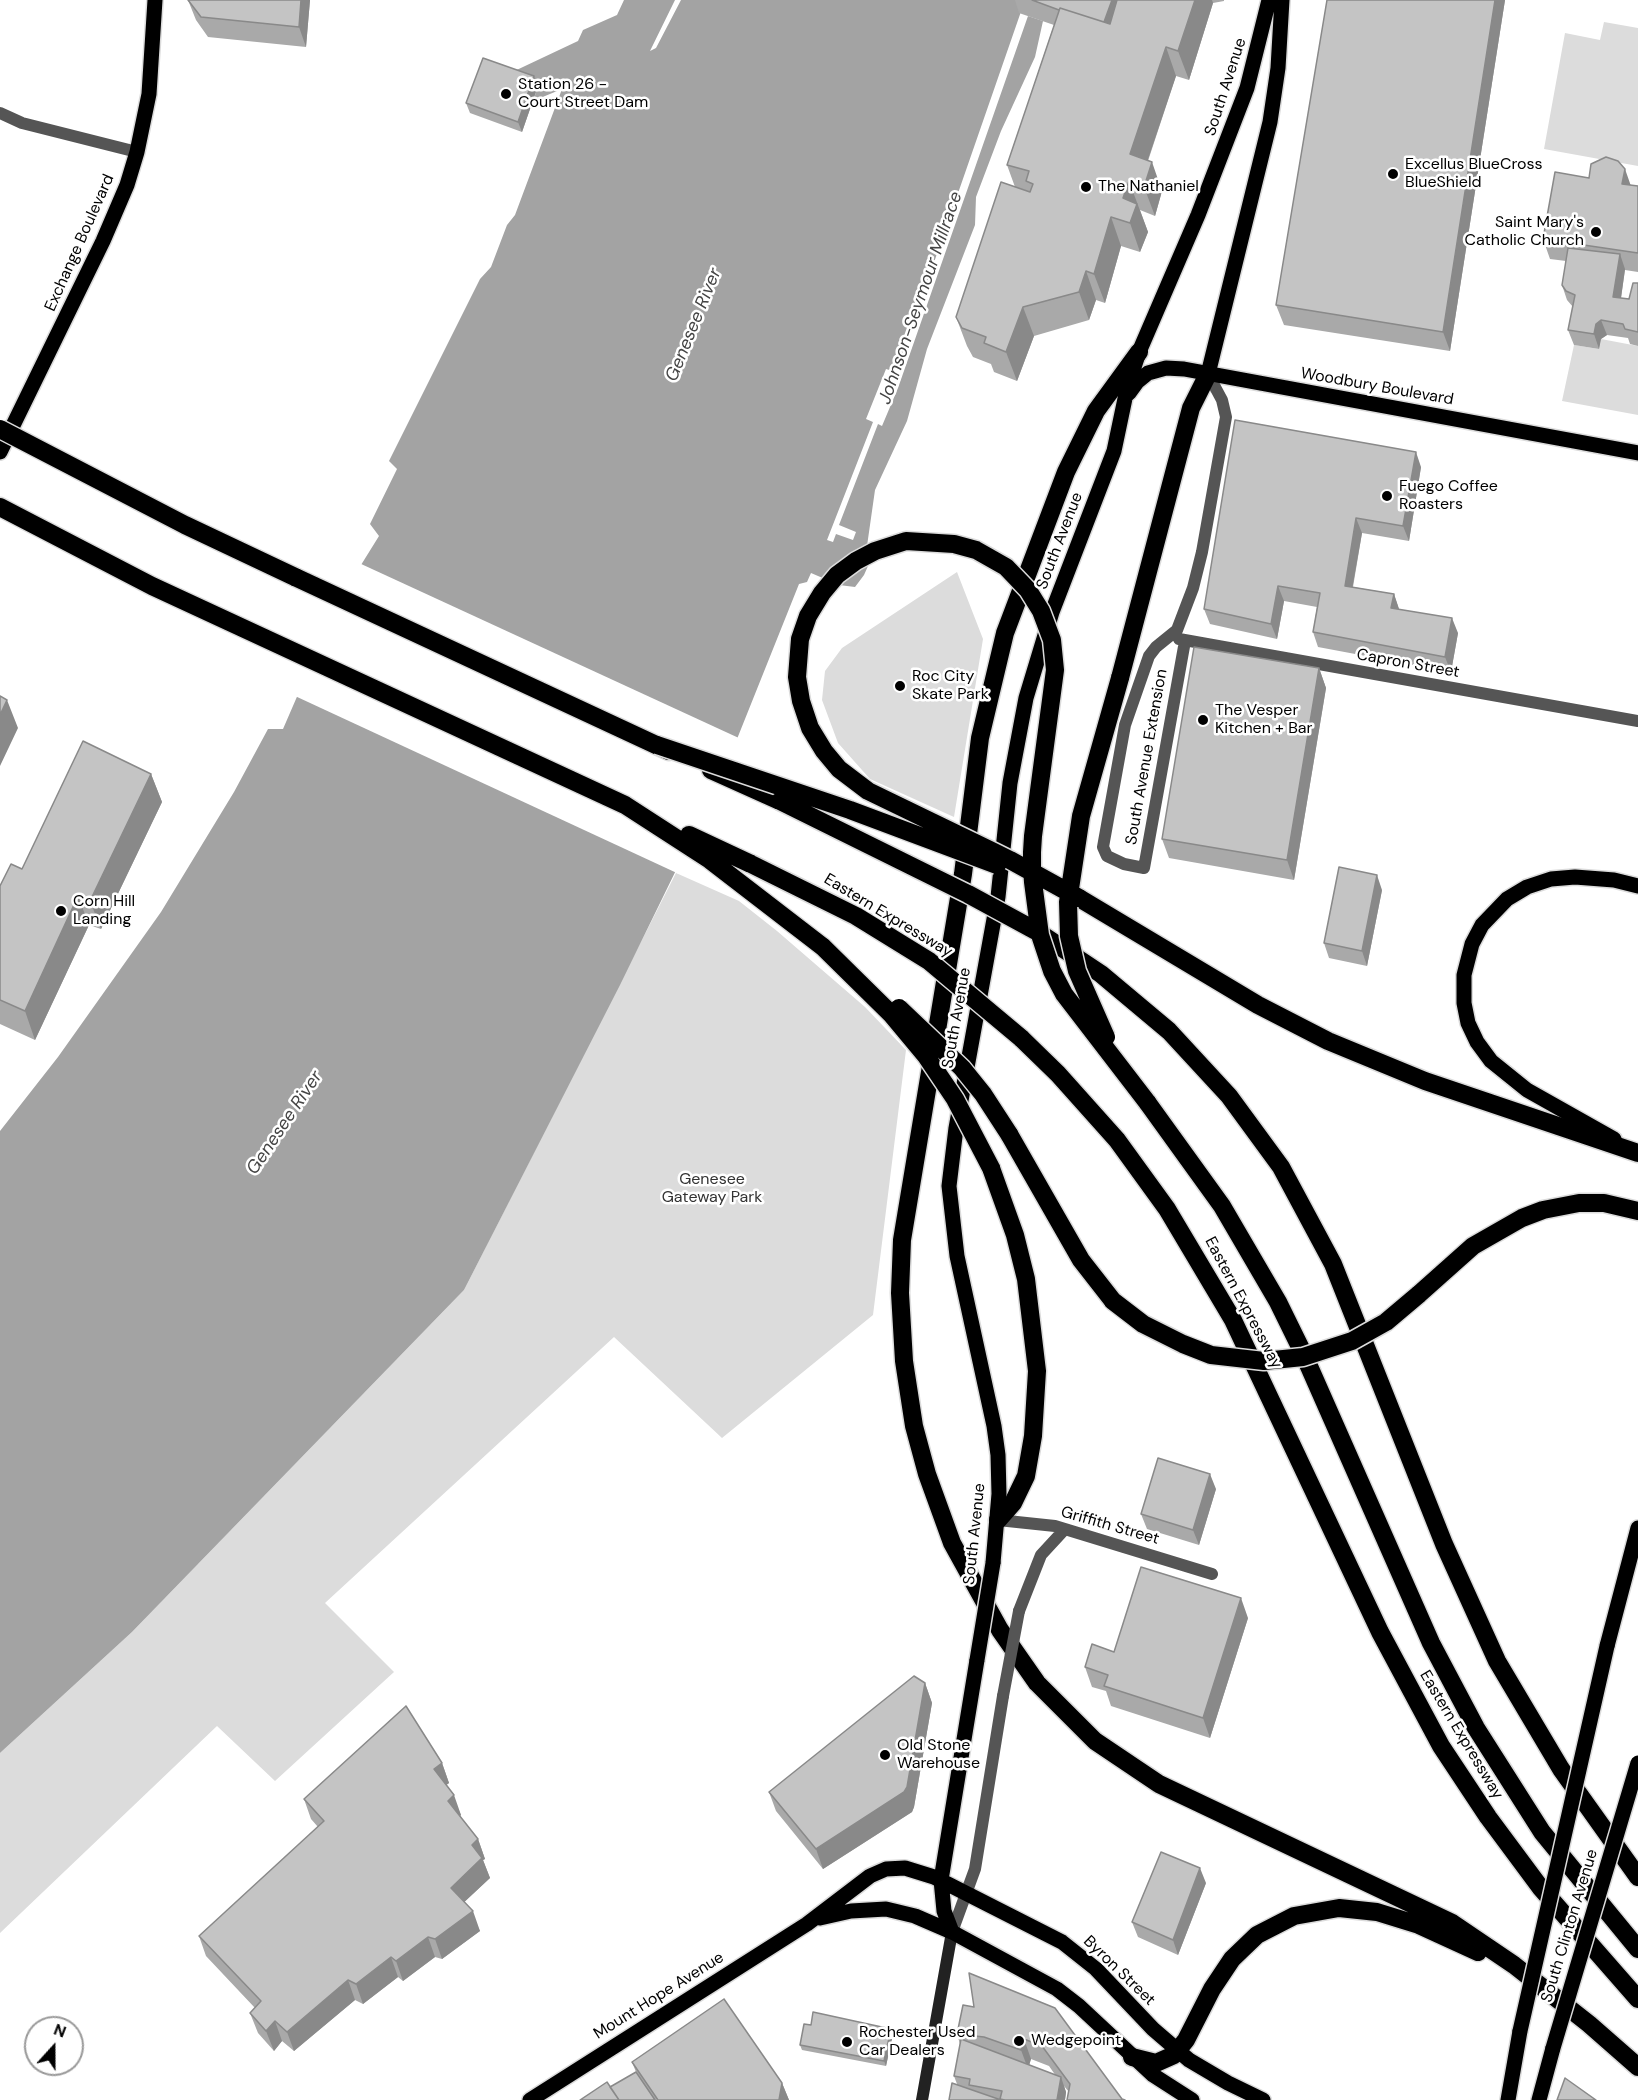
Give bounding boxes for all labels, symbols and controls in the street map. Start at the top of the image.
street label: South Avenue [1201,36,1251,138]
place label: Station 26 - Court Street Dam [518,75,648,113]
marker: Station 26 - Court Street Dam [499,87,513,101]
place label: Excellus BlueCross BlueShield [1405,155,1543,193]
marker: Excellus BlueCross BlueShield [1386,167,1400,181]
street label: Exchange Boulevard [41,172,119,314]
place label: The Nathaniel [1098,177,1199,197]
marker: The Nathaniel [1079,180,1093,194]
water label: Johnson-Seymour Millrace [874,189,968,407]
place label: Saint Mary's Catholic Church [1464,213,1584,251]
marker: Saint Mary's Catholic Church [1589,225,1603,239]
water label: Genesee River [661,265,727,385]
street label: Woodbury Boulevard [1299,364,1455,410]
place label: Fuego Coffee Roasters [1399,477,1498,515]
marker: Fuego Coffee Roasters [1380,489,1394,503]
street label: South Avenue [1033,490,1087,592]
street label: Capron Street [1355,646,1461,682]
place label: Roc City Skate Park [912,667,989,705]
street label: South Avenue Extension [1122,668,1172,846]
marker: Roc City Skate Park [893,679,907,693]
place label: The Vesper Kitchen + Bar [1215,701,1312,739]
marker: The Vesper Kitchen + Bar [1196,713,1210,727]
street label: Eastern Expressway [820,870,956,962]
place label: Corn Hill Landing [73,892,135,930]
marker: Corn Hill Landing [54,904,68,918]
street label: South Avenue [939,966,975,1070]
water label: Genesee River [242,1067,328,1179]
park label: Genesee Gateway Park [662,1170,762,1208]
street label: Eastern Expressway [1200,1234,1286,1372]
street label: South Avenue [960,1482,990,1586]
street label: Griffith Street [1059,1503,1161,1549]
street label: Eastern Expressway [1415,1667,1507,1803]
place label: Old Stone Warehouse [897,1736,980,1774]
marker: Old Stone Warehouse [878,1748,892,1762]
street label: South Clinton Avenue [1538,1847,1602,2005]
street label: Byron Street [1079,1932,1159,2010]
street label: Mount Hope Avenue [590,1948,728,2044]
north arrow [24,2016,84,2076]
text: N [51,2019,69,2042]
place label: Rochester Used Car Dealers [859,2023,976,2061]
place label: Wedgepoint [1031,2031,1121,2051]
marker: Wedgepoint [1012,2034,1026,2048]
marker: Rochester Used Car Dealers [840,2035,854,2049]

